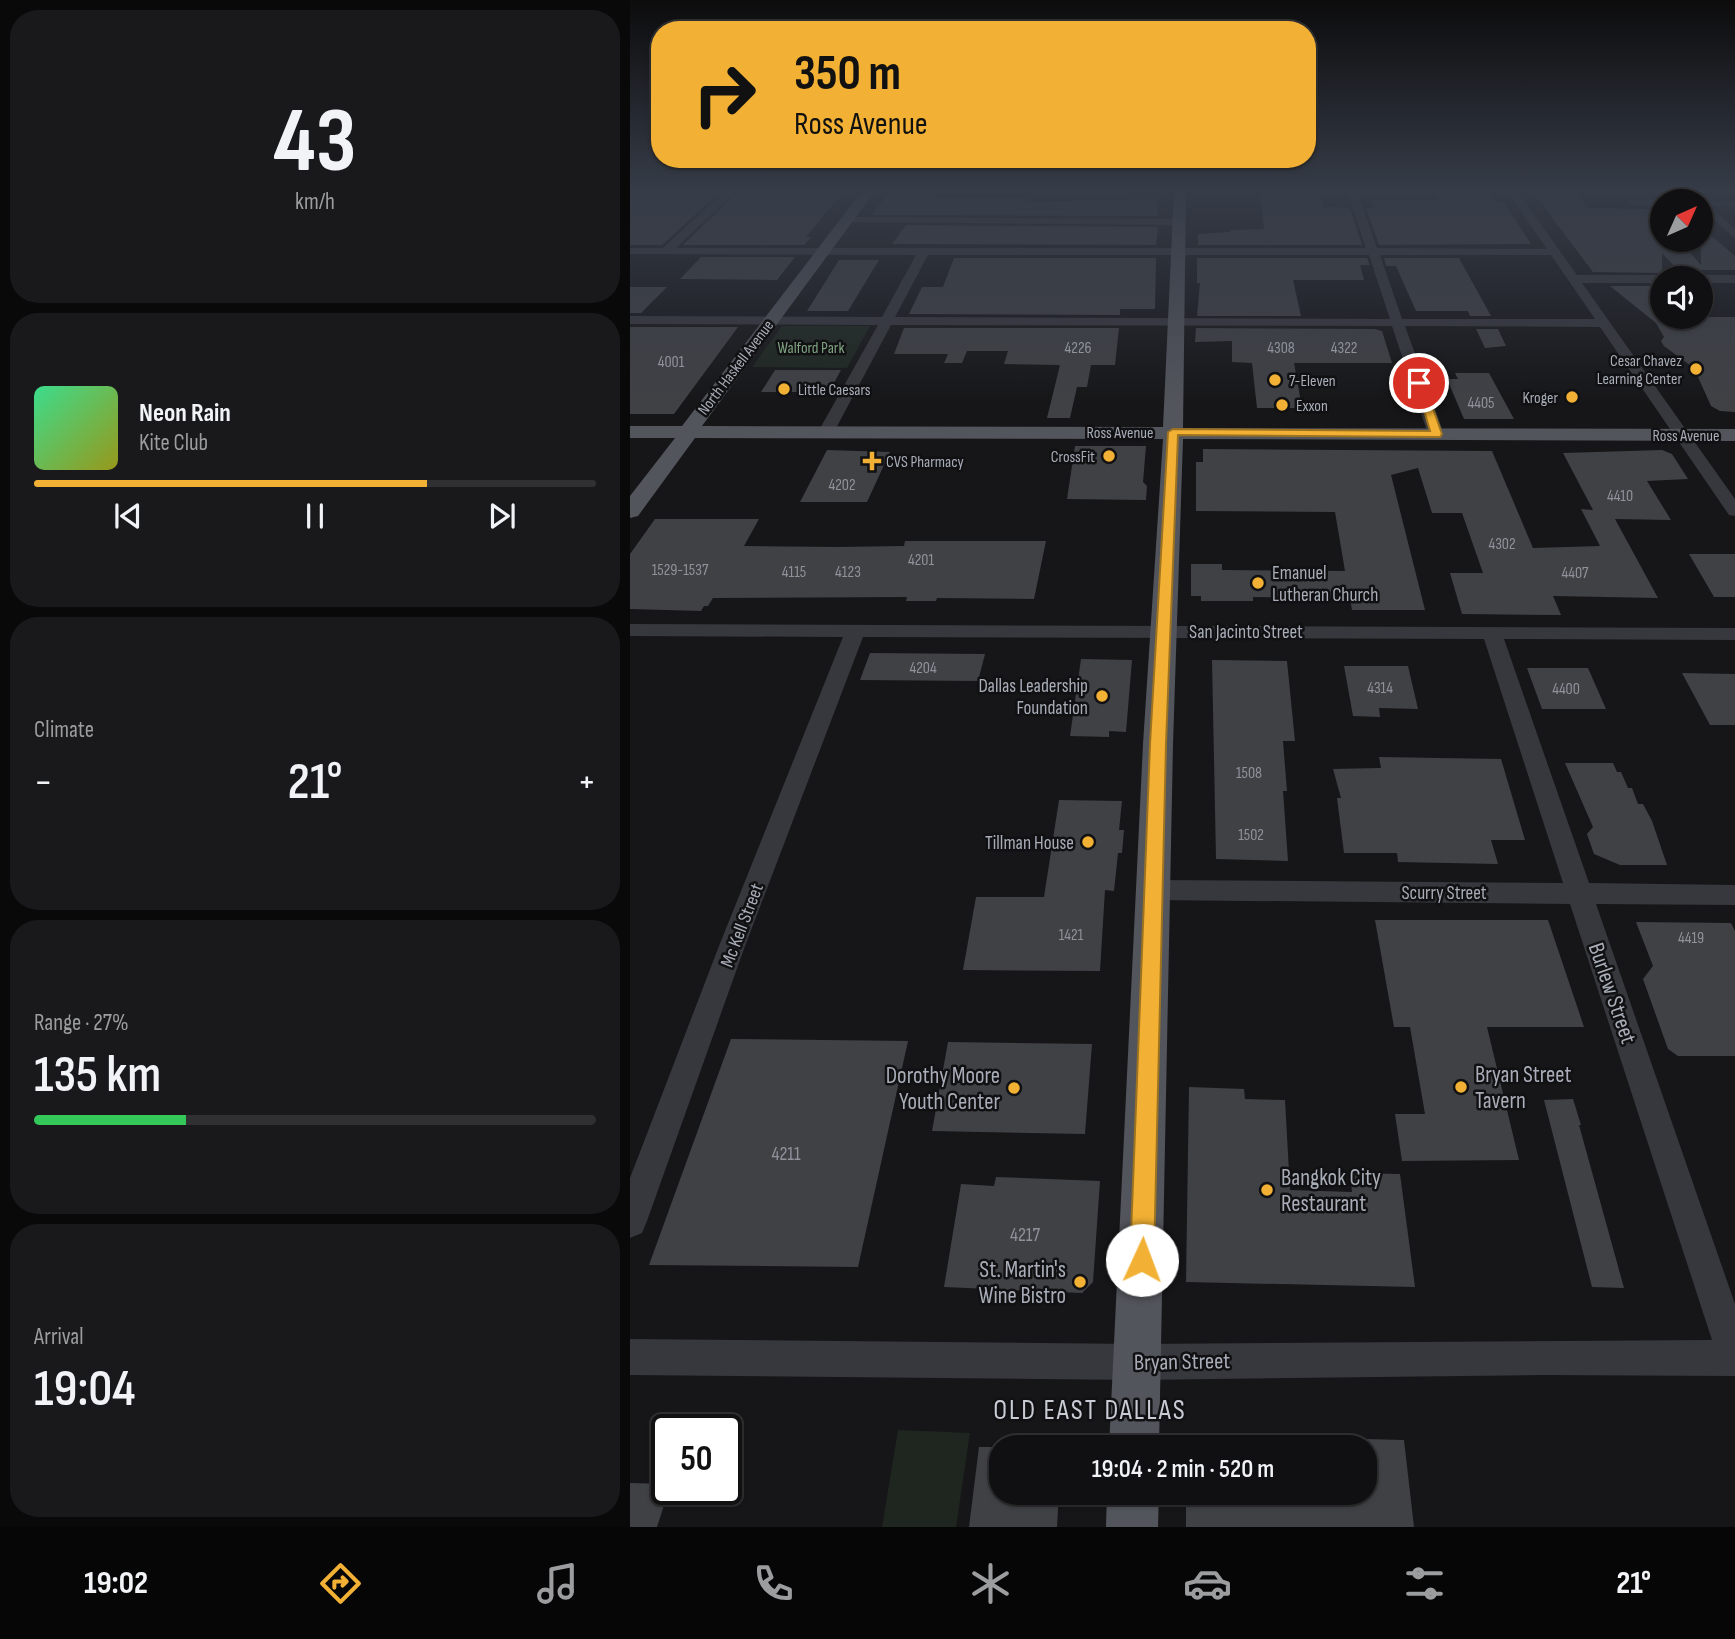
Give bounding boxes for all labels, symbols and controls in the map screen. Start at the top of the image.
text: 350 m [794,45,901,104]
icon: right [679,49,770,140]
text: 43 [273,88,357,197]
text: Ross Avenue [794,105,928,144]
text: km/h [295,188,335,216]
north arrow [1650,189,1713,252]
map controls [1650,189,1713,329]
button: sound [1650,266,1713,329]
street label: North Haskell Avenue [694,317,778,419]
park label: Walford Park [778,339,845,358]
house number: 4226 [1065,339,1091,358]
house number: 4308 [1267,339,1295,358]
house number: 4322 [1331,339,1357,358]
place label: Cesar Chavez Learning Center [1597,352,1682,389]
house number: 4001 [658,353,685,372]
pin [1389,353,1449,413]
marker: Cesar Chavez Learning Center [1688,361,1704,377]
icon: arrive [1400,364,1438,402]
marker: 7-Eleven [1267,372,1283,388]
place label: 7-Eleven [1289,372,1336,391]
marker: Little Caesars [776,381,792,397]
place label: Little Caesars [798,381,871,400]
place label: Kroger [1523,389,1558,408]
marker: Kroger [1564,389,1580,405]
house number: 4405 [1468,394,1495,413]
marker: Exxon [1274,397,1290,413]
place label: Exxon [1296,397,1328,416]
text: Neon Rain [139,398,231,429]
street label: Ross Avenue [1087,424,1153,443]
street label: Ross Avenue [1653,427,1719,446]
text: Kite Club [139,429,208,457]
place label: CrossFit [1051,448,1095,467]
marker: CrossFit [1101,448,1117,464]
marker: CVS Pharmacy [864,453,880,469]
place label: CVS Pharmacy [886,453,964,472]
house number: 4202 [828,476,856,495]
house number: 4410 [1607,487,1633,506]
icon: previous [109,497,147,535]
icon: pause [296,497,334,535]
icon: next [483,497,521,535]
house number: 4302 [1488,535,1516,554]
house number: 4201 [908,551,934,570]
house number: 1529-1537 [652,561,709,580]
place label: Emanuel Lutheran Church [1272,562,1378,607]
house number: 4115 [782,563,806,582]
house number: 4123 [835,563,861,582]
house number: 4407 [1562,564,1589,583]
marker: Emanuel Lutheran Church [1250,575,1266,591]
street label: San Jacinto Street [1189,621,1303,644]
house number: 4204 [909,659,937,678]
place label: Dallas Leadership Foundation [978,675,1088,720]
house number: 4314 [1367,679,1393,698]
house number: 4400 [1552,680,1580,699]
marker: Dallas Leadership Foundation [1094,688,1110,704]
text: Climate [34,716,94,744]
text: 21° [288,751,342,814]
text: − [34,760,53,805]
text: + [577,760,596,805]
house number: 1508 [1236,764,1262,783]
house number: 1502 [1238,826,1264,845]
place label: Tillman House [985,832,1074,855]
marker: Tillman House [1080,834,1096,850]
street label: Mc Kell Street [716,880,769,971]
street label: Scurry Street [1401,882,1487,905]
house number: 1421 [1059,926,1084,945]
house number: 4419 [1678,929,1704,948]
street label: Burlew Street [1582,939,1642,1048]
text: Range · 27% [34,1009,129,1037]
text: 135 km [34,1044,161,1107]
place label: Bryan Street Tavern [1475,1061,1571,1115]
place label: Dorothy Moore Youth Center [886,1062,1000,1116]
marker: Bryan Street Tavern [1453,1079,1469,1095]
marker: Dorothy Moore Youth Center [1006,1080,1022,1096]
house number: 4211 [771,1143,801,1166]
place label: Bangkok City Restaurant [1281,1164,1381,1218]
marker: Bangkok City Restaurant [1259,1182,1275,1198]
position arrow [1105,1223,1179,1297]
house number: 4217 [1010,1224,1040,1247]
place label: St. Martin's Wine Bistro [978,1256,1066,1310]
marker: St. Martin's Wine Bistro [1072,1274,1088,1290]
text: Arrival [34,1323,83,1351]
street label: Bryan Street [1134,1347,1230,1377]
text: 19:04 [34,1358,136,1421]
district label: OLD EAST DALLAS [993,1394,1187,1427]
speed limit sign: 50 [651,1414,742,1505]
text: 19:04 · 2 min · 520 m [1092,1454,1274,1485]
icon: directions [316,1559,365,1608]
icon: music [533,1559,582,1608]
icon: phone [749,1559,798,1608]
icon: climate [966,1559,1015,1608]
icon: car [1183,1559,1232,1608]
icon: filters [1400,1559,1449,1608]
text: 19:02 [84,1564,148,1603]
text: 21° [1616,1564,1651,1603]

